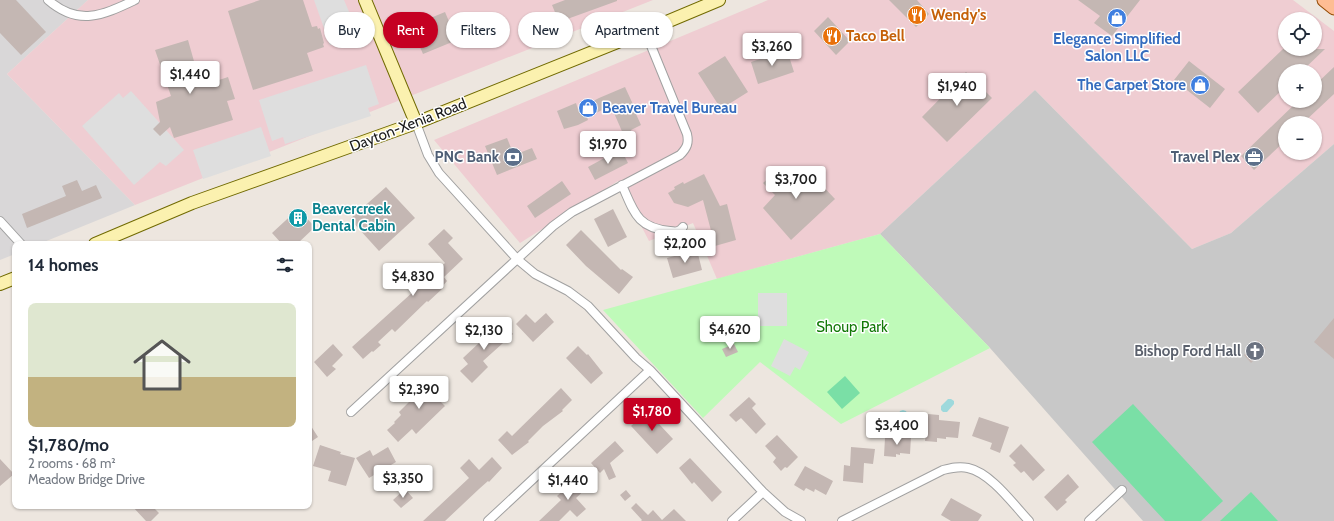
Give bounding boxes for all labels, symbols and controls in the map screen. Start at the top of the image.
restaurant icon: Wendy's [906,4,928,26]
place label: Wendy's [931,6,986,24]
shop icon: Elegance Simplified Salon LLC [1106,7,1128,29]
chip: Buy [324,12,375,48]
chip: Rent [383,12,438,48]
chip: Filters [446,12,510,48]
chip: New [518,12,573,48]
chip: Apartment [581,12,673,48]
map controls [1278,12,1322,160]
button: locate [1278,12,1322,56]
restaurant icon: Taco Bell [821,25,843,47]
place label: Taco Bell [846,27,905,45]
place label: Elegance Simplified Salon LLC [1053,30,1181,65]
pin: $3,260 [739,33,805,67]
text: $3,260 [752,38,792,54]
pin: $1,440 [157,61,223,95]
button: + [1278,64,1322,108]
text: $1,440 [170,66,210,82]
pin: $1,940 [924,73,990,107]
shop icon: The Carpet Store [1189,74,1211,96]
place label: The Carpet Store [1077,76,1186,94]
text: $1,940 [937,78,977,94]
street label: Dayton-Xenia Road [347,94,469,156]
shop icon: Beaver Travel Bureau [577,97,599,119]
place label: Beaver Travel Bureau [602,99,737,117]
button: − [1278,116,1322,160]
pin: $1,970 [575,131,641,165]
text: $1,970 [589,136,627,152]
bank icon: PNC Bank [502,146,524,168]
office icon: Travel Plex [1243,146,1265,168]
place label: PNC Bank [435,148,500,166]
place label: Travel Plex [1171,148,1241,166]
pin: $3,700 [763,166,829,200]
text: $3,700 [775,171,817,187]
place label: Beavercreek Dental Cabin [312,200,396,235]
building icon: Beavercreek Dental Cabin [287,207,309,229]
pin: $2,200 [652,230,718,264]
text: $2,200 [664,235,706,251]
icon: filters [274,254,296,276]
text: 14 homes [28,255,98,275]
pin: $4,830 [380,263,446,297]
text: $4,830 [392,268,434,284]
pin: $4,620 [697,316,763,350]
pin: $2,130 [451,317,517,351]
park label: Shoup Park [816,318,888,336]
text: $4,620 [709,321,751,337]
text: $2,130 [465,322,503,338]
icon: home [126,329,198,401]
church icon: Bishop Ford Hall [1244,340,1266,362]
place label: Bishop Ford Hall [1134,342,1241,360]
pin: $2,390 [386,376,452,410]
text: $2,390 [399,381,439,397]
pin: $1,780 [619,398,685,432]
text: $1,780 [632,403,672,419]
pin: $3,400 [864,412,930,446]
text: $3,400 [875,417,919,433]
text: $1,780/mo [28,435,109,455]
text: 2 rooms · 68 m² [28,455,116,471]
pin: $3,350 [370,465,436,499]
pin: $1,440 [535,467,601,501]
text: $3,350 [383,470,423,486]
text: Meadow Bridge Drive [28,471,145,487]
text: $1,440 [548,472,588,488]

